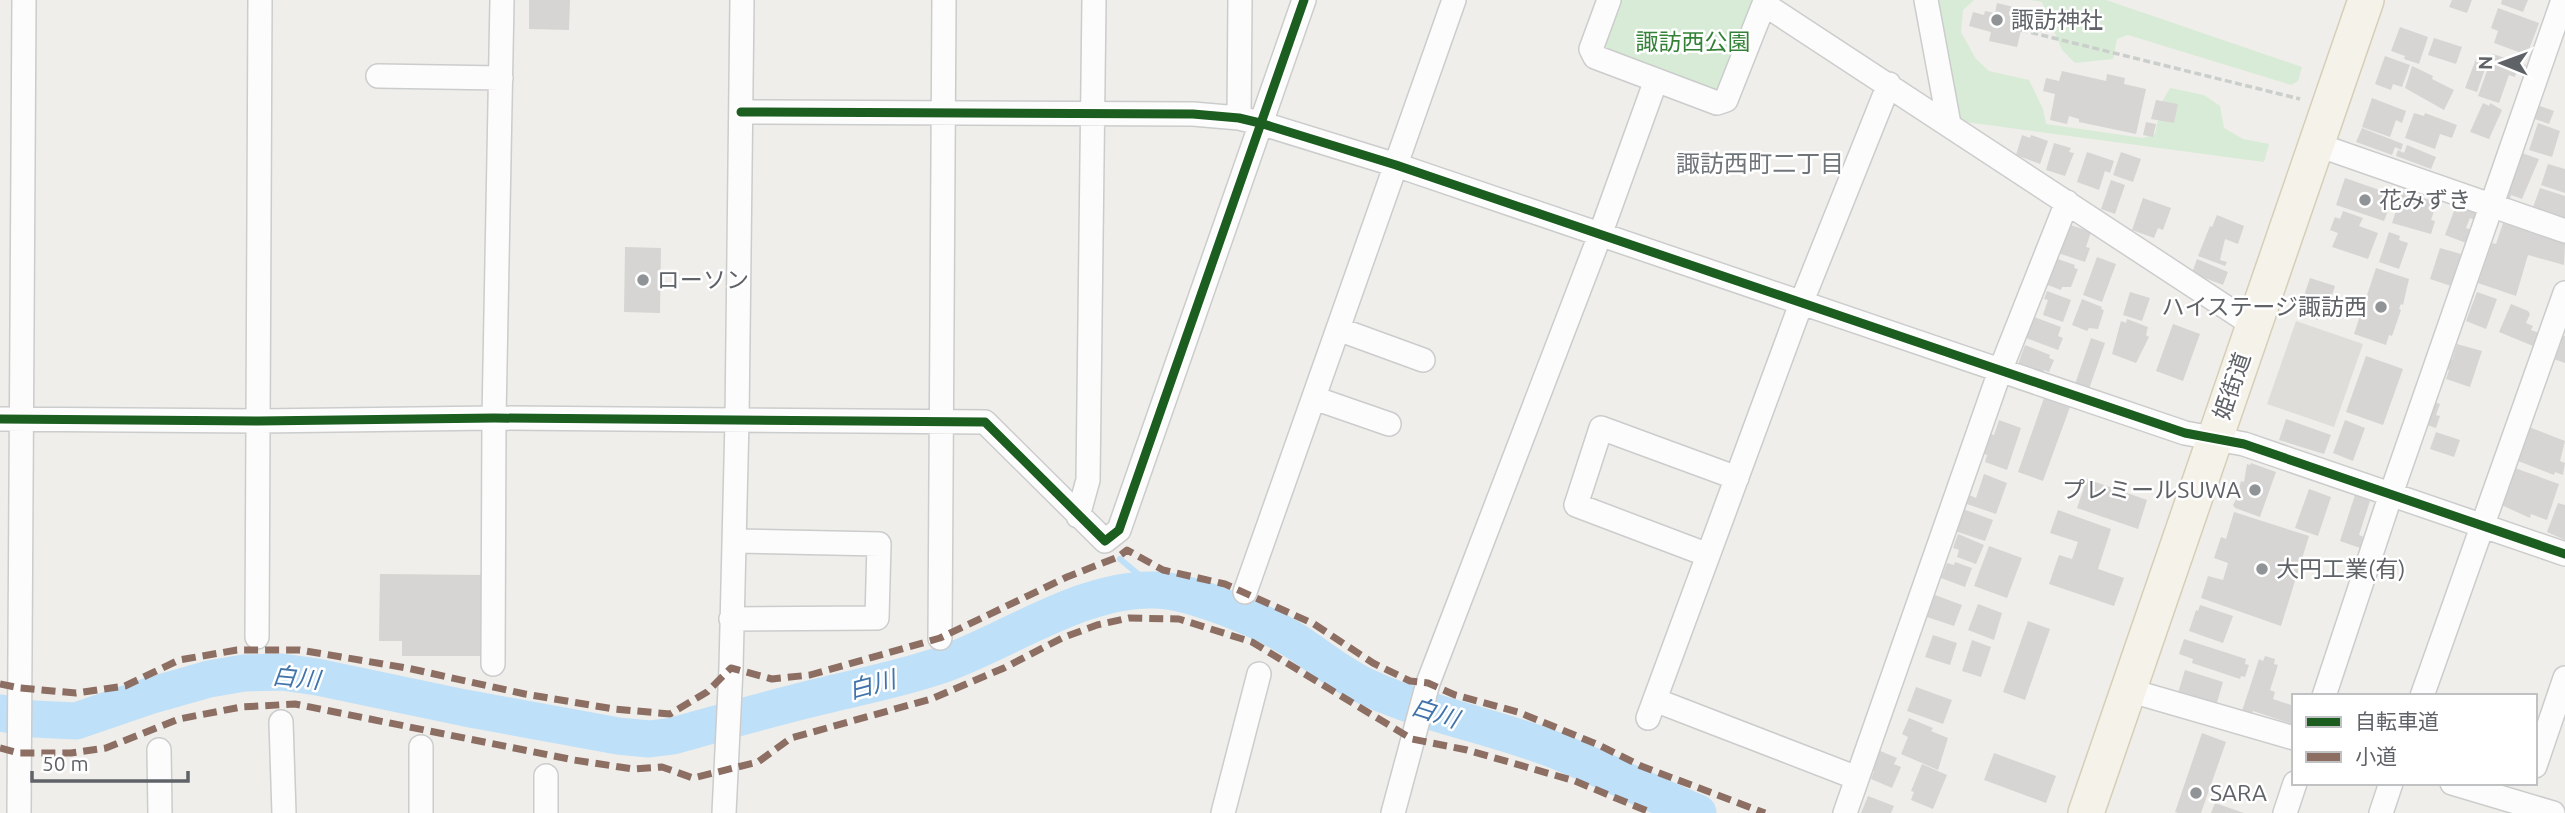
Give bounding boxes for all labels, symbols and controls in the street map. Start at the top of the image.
place label: 諏訪神社 [2011,7,2103,32]
marker: 諏訪神社 [1989,12,2005,28]
north arrow [2467,28,2537,98]
park label: 諏訪西公園 [1636,29,1751,54]
text: N [2474,55,2496,70]
district label: 諏訪西町二丁目 [1676,150,1844,177]
place label: 花みずき [2379,187,2471,212]
marker: 花みずき [2357,192,2373,208]
place label: ローソン [657,267,749,292]
marker: ローソン [635,272,651,288]
place label: ハイステージ諏訪西 [2162,294,2367,319]
marker: ハイステージ諏訪西 [2373,299,2389,315]
street label: 姫街道 [2208,349,2255,423]
place label: プレミールSUWA [2062,477,2241,502]
marker: プレミールSUWA [2247,482,2263,498]
place label: 大円工業(有) [2276,556,2406,582]
marker: 大円工業(有) [2254,561,2270,577]
water label: 白川 [271,662,324,694]
water label: 白川 [845,664,901,704]
water label: 白川 [1408,692,1465,734]
legend [2292,694,2537,785]
text: 自転車道 [2355,709,2439,733]
scale bar [32,740,187,784]
text: 小道 [2355,744,2397,768]
text: 50 m [42,751,89,775]
place label: SARA [2210,780,2267,805]
marker: SARA [2188,785,2204,801]

